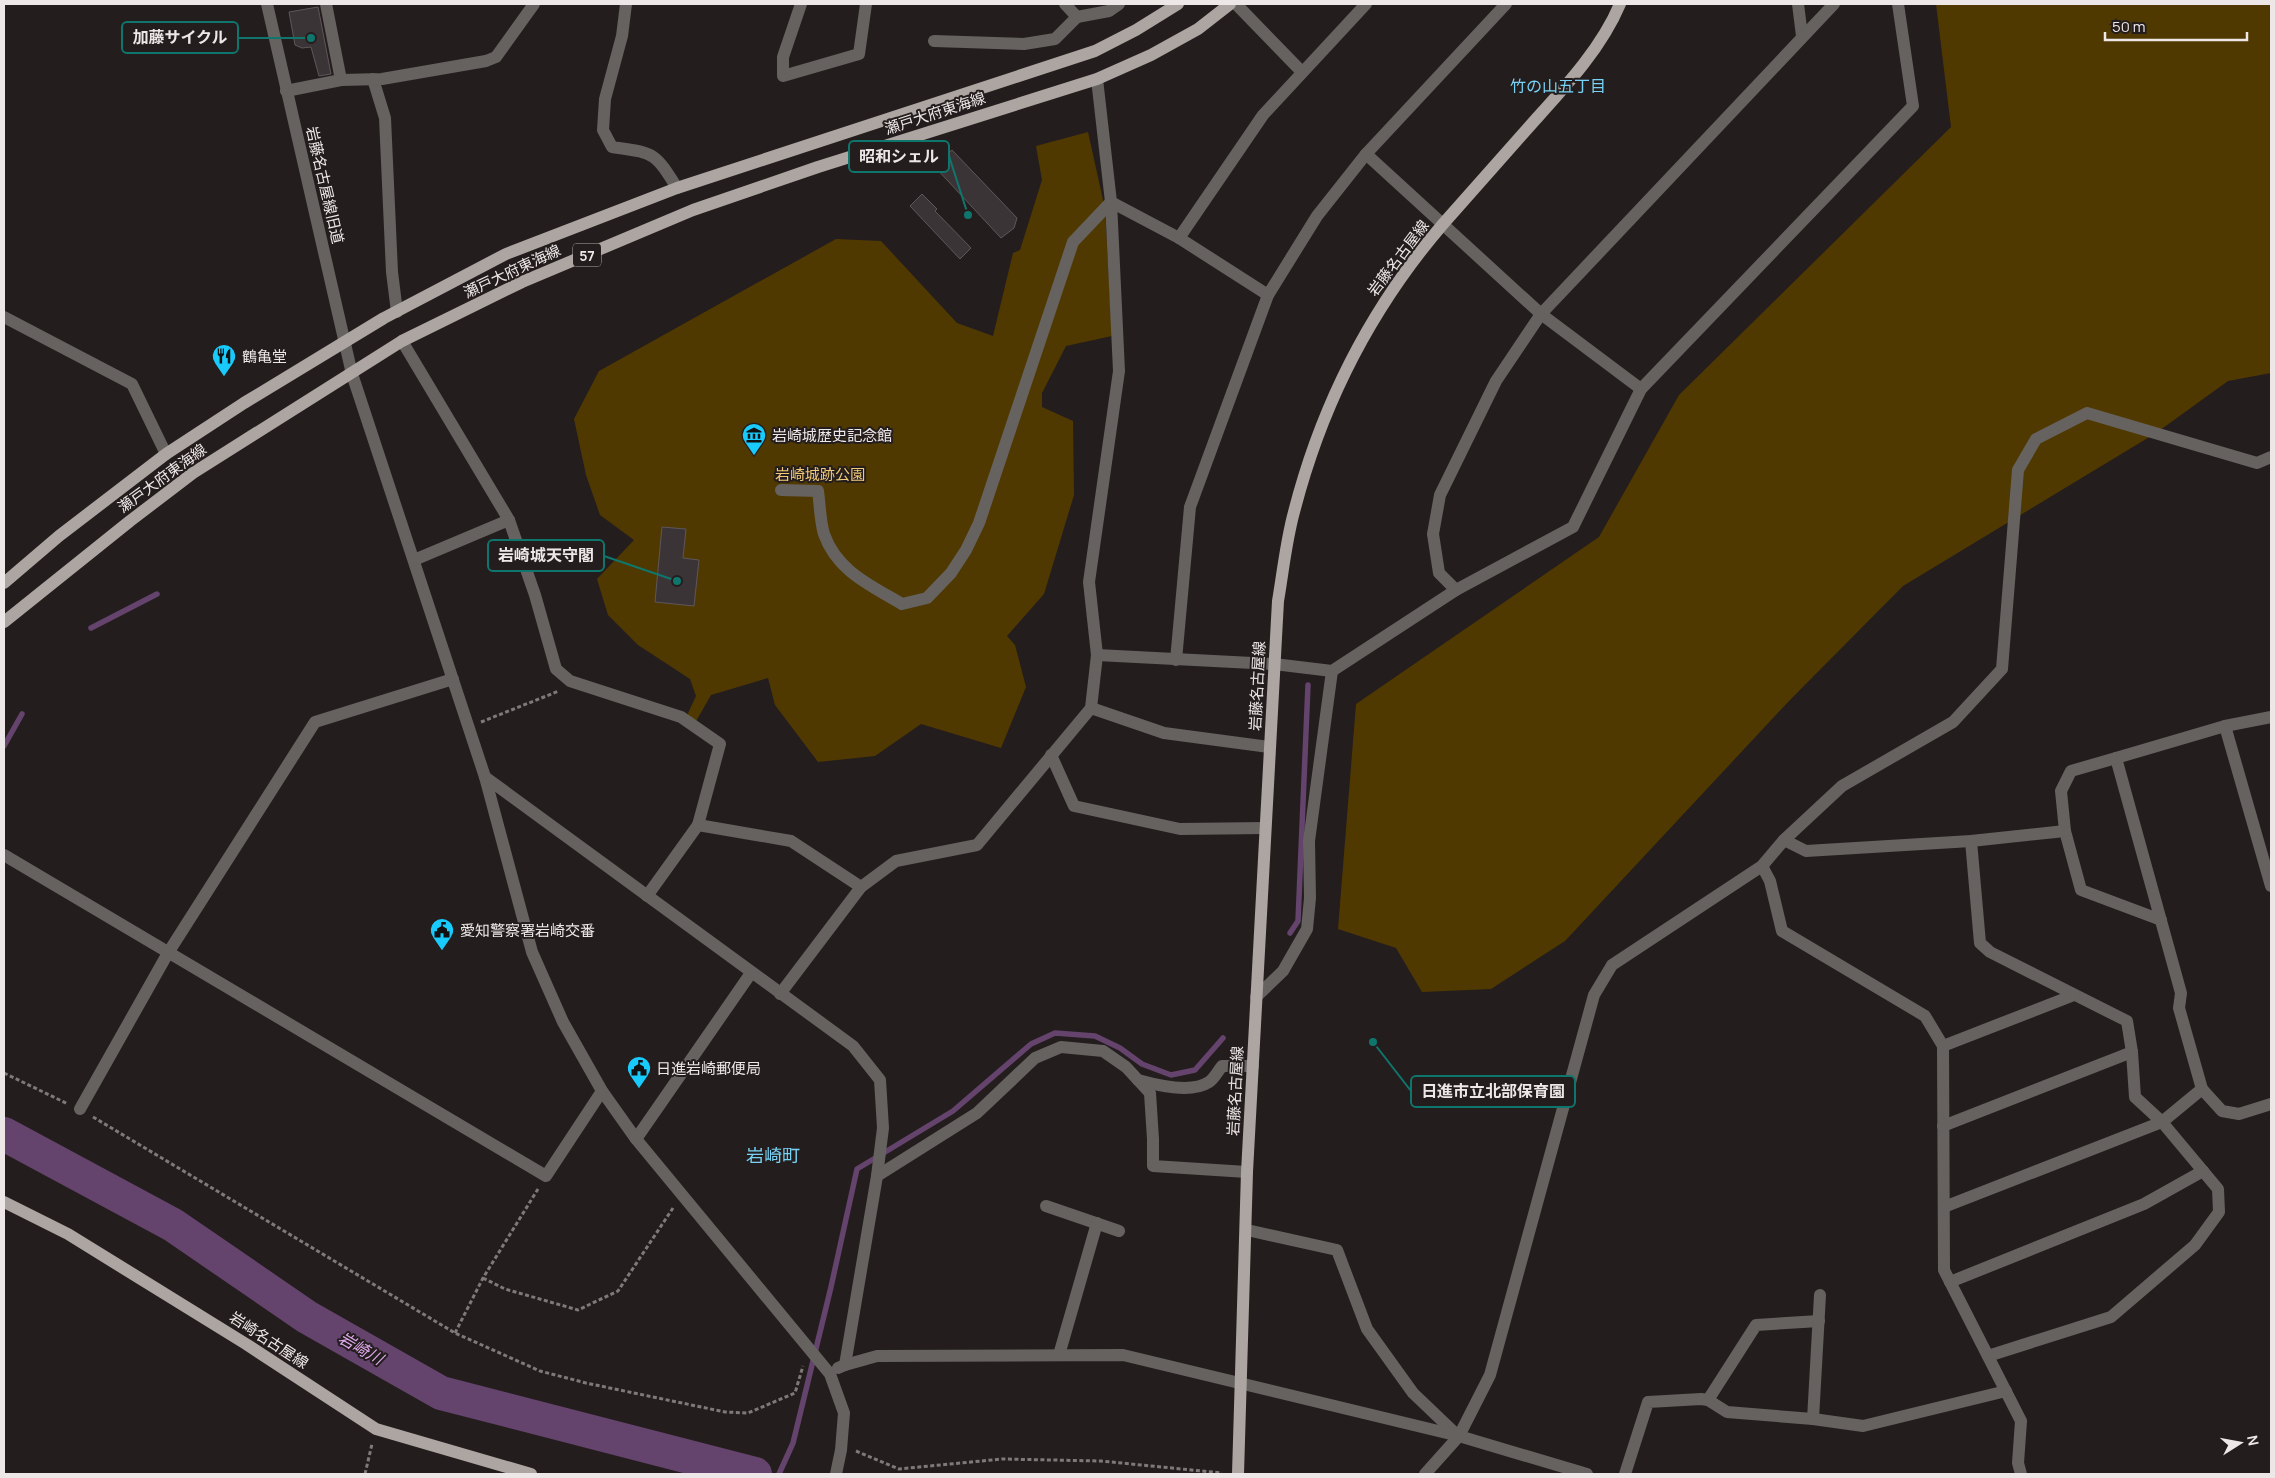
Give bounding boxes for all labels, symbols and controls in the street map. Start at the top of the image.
scale bar [2105,10,2248,42]
text: 50 m [2112,16,2146,37]
callout: 加藤サイクル [122,22,238,53]
text: 加藤サイクル [132,26,228,48]
district label: 竹の山五丁目 [1510,75,1606,97]
street label: 瀬戸大府東海線 [882,87,988,139]
street label: 岩藤名古屋線旧道 [301,124,349,246]
callout: 昭和シェル [849,141,949,172]
text: 昭和シェル [859,145,939,167]
street label: 岩藤名古屋線 [1363,216,1433,300]
street label: 瀬戸大府東海線 [460,239,564,303]
road number: 57 [573,244,601,266]
restaurant icon: 鶴亀堂 [211,343,237,377]
place label: 鶴亀堂 [242,346,287,367]
museum icon: 岩崎城歴史記念館 [741,422,767,456]
place label: 岩崎城歴史記念館 [772,425,892,446]
street label: 瀬戸大府東海線 [113,439,211,517]
park label: 岩崎城跡公園 [775,464,865,485]
callout: 岩崎城天守閣 [488,540,604,571]
text: 岩崎城天守閣 [498,544,594,566]
street label: 岩藤名古屋線 [1244,641,1270,731]
public building icon: 愛知警察署岩崎交番 [429,917,455,951]
place label: 愛知警察署岩崎交番 [460,920,595,941]
street label: 岩藤名古屋線 [1222,1046,1248,1136]
public building icon: 日進岩崎郵便局 [626,1055,652,1089]
place label: 日進岩崎郵便局 [656,1058,761,1079]
callout: 日進市立北部保育園 [1411,1076,1575,1107]
text: 日進市立北部保育園 [1421,1080,1565,1102]
district label: 岩崎町 [746,1143,800,1167]
street label: 岩崎名古屋線 [226,1307,312,1373]
water label: 岩崎川 [335,1326,389,1371]
north arrow [2215,1418,2265,1468]
text: N [2243,1434,2264,1447]

